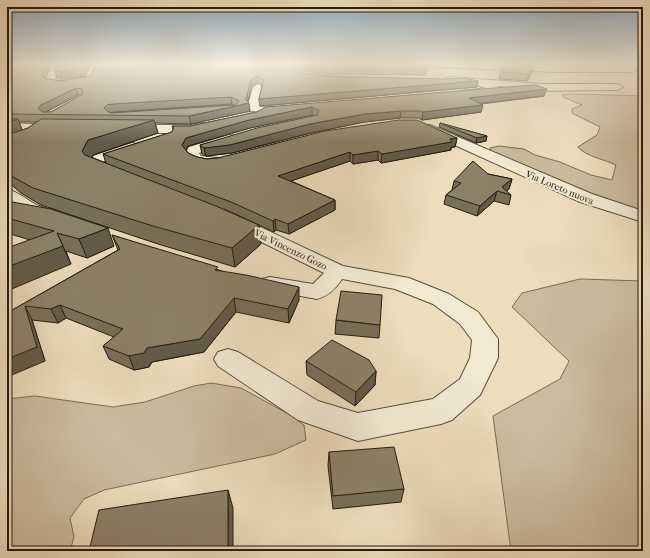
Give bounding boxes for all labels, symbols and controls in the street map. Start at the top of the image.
street label: Via Loreto nuova [523,168,596,208]
street label: Via Vincenzo Gozo [251,227,329,273]

